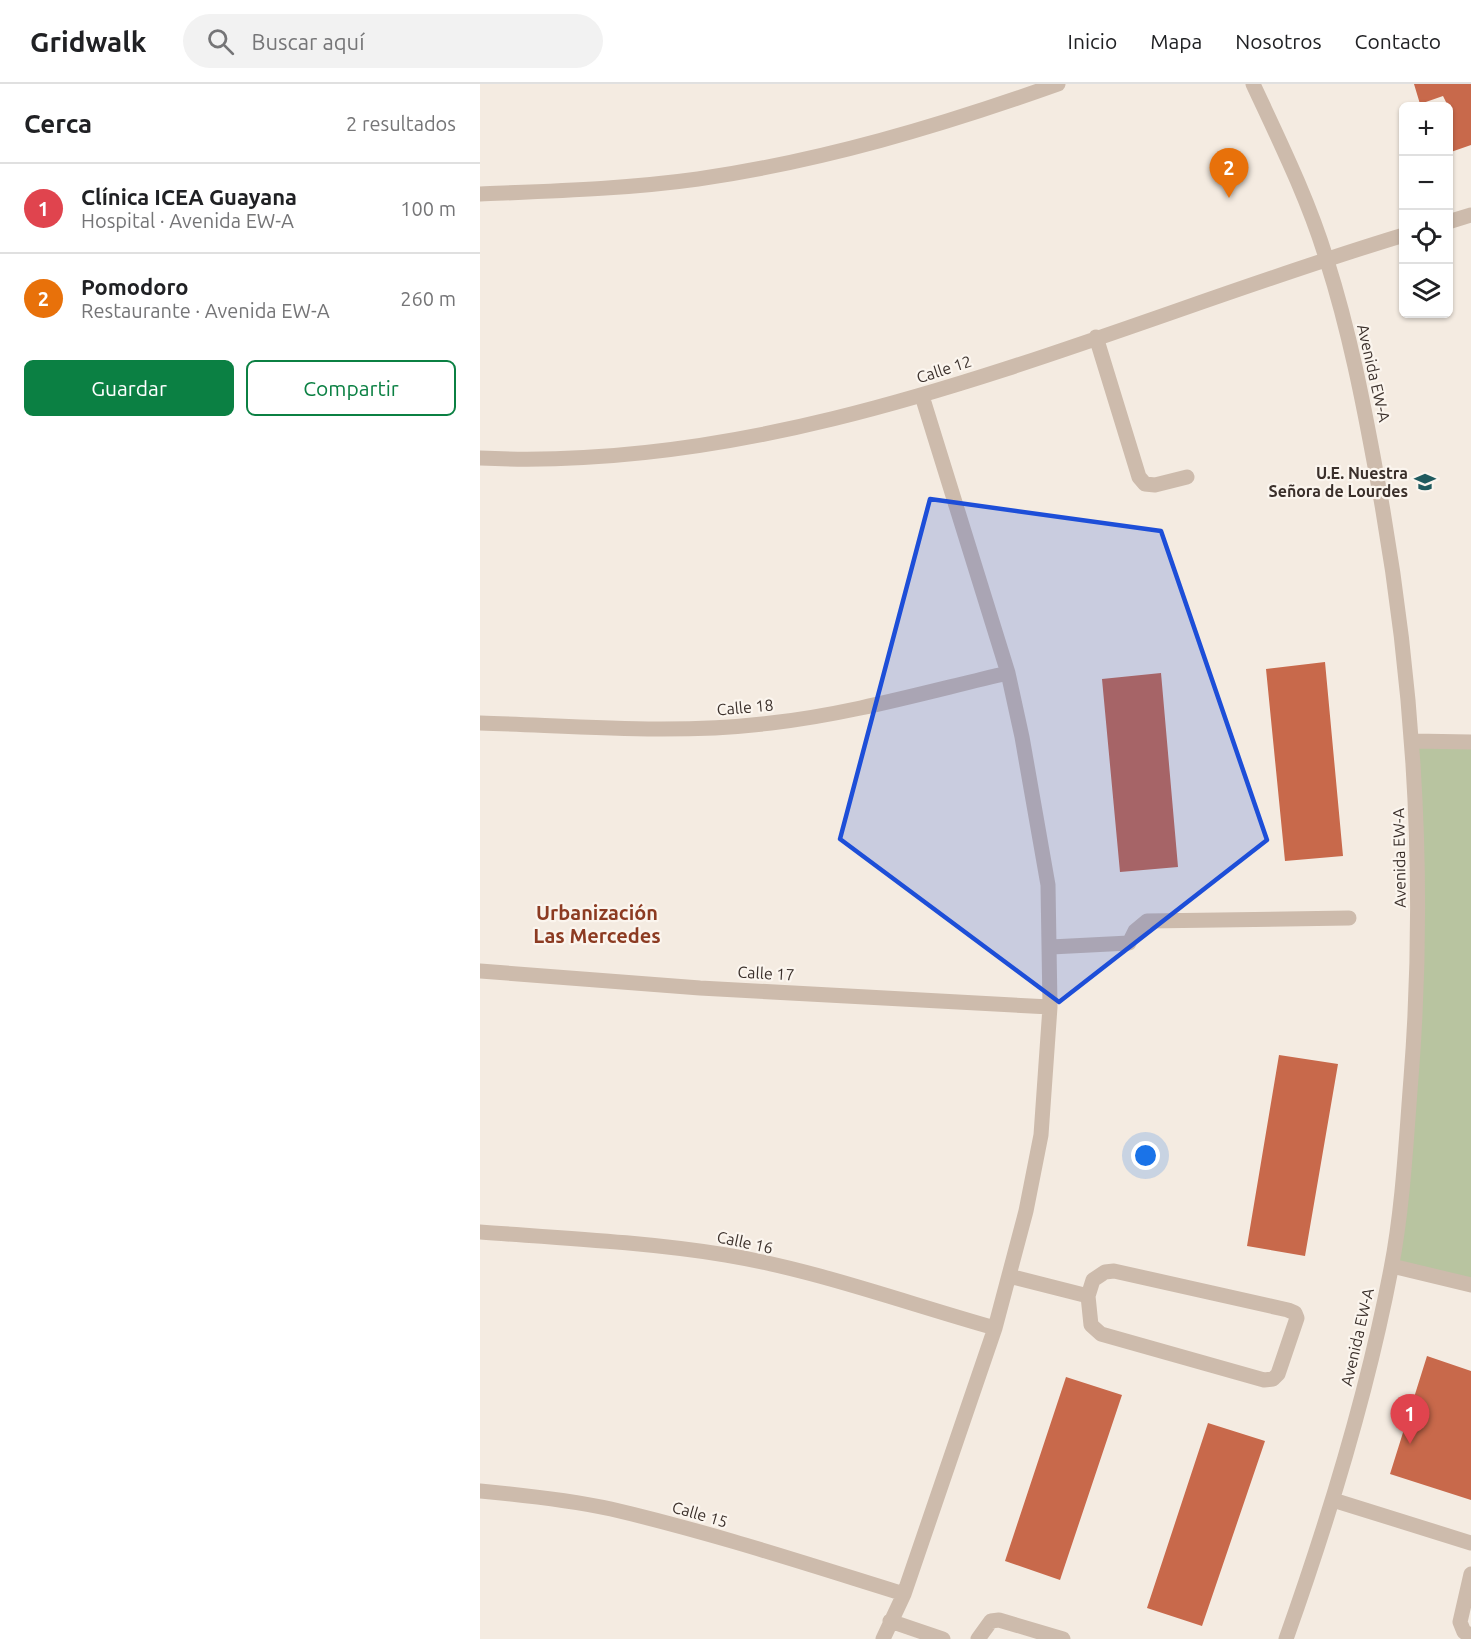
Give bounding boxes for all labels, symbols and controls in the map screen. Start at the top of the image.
search box [183,14,603,68]
icon: search [204,25,237,58]
text: Gridwalk [30,26,147,57]
text: Buscar aquí [252,29,365,54]
text: Inicio [1068,29,1117,53]
text: Mapa [1150,29,1202,53]
text: Nosotros [1235,29,1322,53]
text: Contacto [1355,29,1441,53]
map controls [1399,102,1453,318]
button: + [1399,102,1453,156]
text: Cerca [24,109,92,138]
text: 2 resultados [346,112,456,135]
pin: 2 [1210,148,1248,198]
button: − [1399,156,1453,210]
text: Clínica ICEA Guayana [81,184,297,209]
text: 1 [38,197,49,220]
text: 100 m [400,197,456,220]
text: Hospital · Avenida EW-A [81,209,294,232]
button: locate [1399,210,1453,264]
button: layers [1399,264,1453,318]
text: Pomodoro [81,274,189,299]
text: 2 [38,287,49,310]
text: 260 m [400,287,456,310]
text: Restaurante · Avenida EW-A [81,299,330,322]
street label: Avenida EW-A [1354,322,1394,424]
street label: Calle 12 [914,352,974,386]
button: Guardar [24,360,234,416]
button: Compartir [246,360,456,416]
place label: U.E. Nuestra Señora de Lourdes [1269,464,1408,500]
school or university icon: U.E. Nuestra Señora de Lourdes [1413,470,1437,494]
street label: Calle 18 [716,696,774,718]
street label: Avenida EW-A [1389,807,1409,908]
district label: Urbanización Las Mercedes [533,901,661,947]
street label: Calle 17 [737,963,795,983]
your location [1131,1141,1160,1170]
street label: Calle 16 [715,1227,775,1257]
street label: Avenida EW-A [1337,1286,1377,1388]
pin: 1 [1390,1394,1430,1444]
street label: Calle 15 [670,1497,730,1531]

